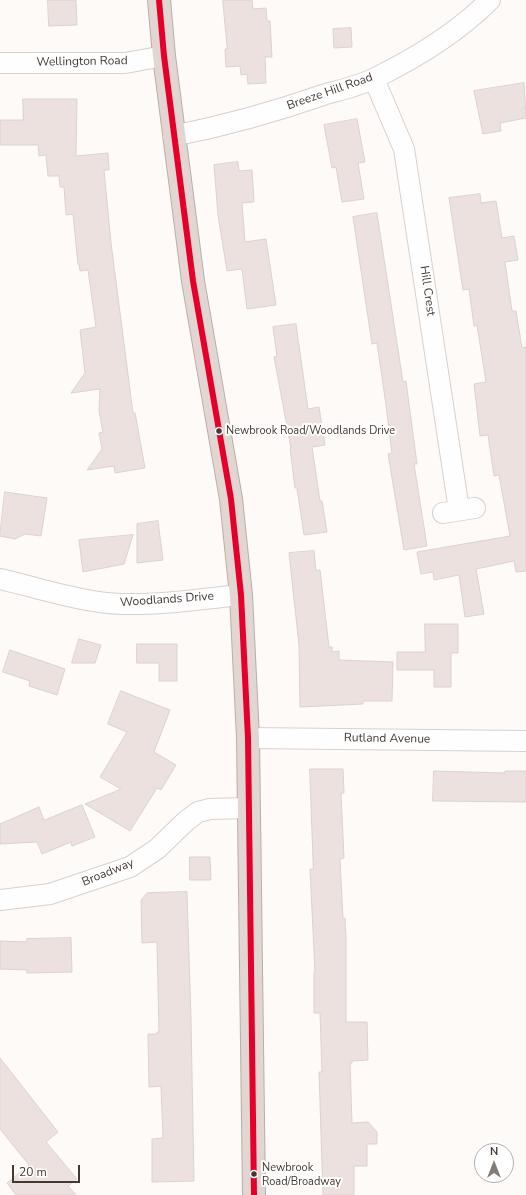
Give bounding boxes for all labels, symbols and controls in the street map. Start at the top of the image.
street label: Wellington Road [36,54,128,70]
street label: Breeze Hill Road [285,71,375,113]
street label: Hill Crest [416,265,438,317]
place label: Newbrook Road/Woodlands Drive [226,424,395,438]
marker: Newbrook Road/Woodlands Drive [214,426,224,436]
street label: Woodlands Drive [120,590,214,610]
street label: Rutland Avenue [344,731,430,747]
street label: Broadway [80,856,136,890]
north arrow [474,1143,514,1183]
text: N [490,1144,498,1159]
scale bar [14,1157,82,1183]
place label: Newbrook Road/Broadway [262,1161,341,1187]
text: 20 m [19,1164,47,1180]
marker: Newbrook Road/Broadway [249,1169,259,1179]

